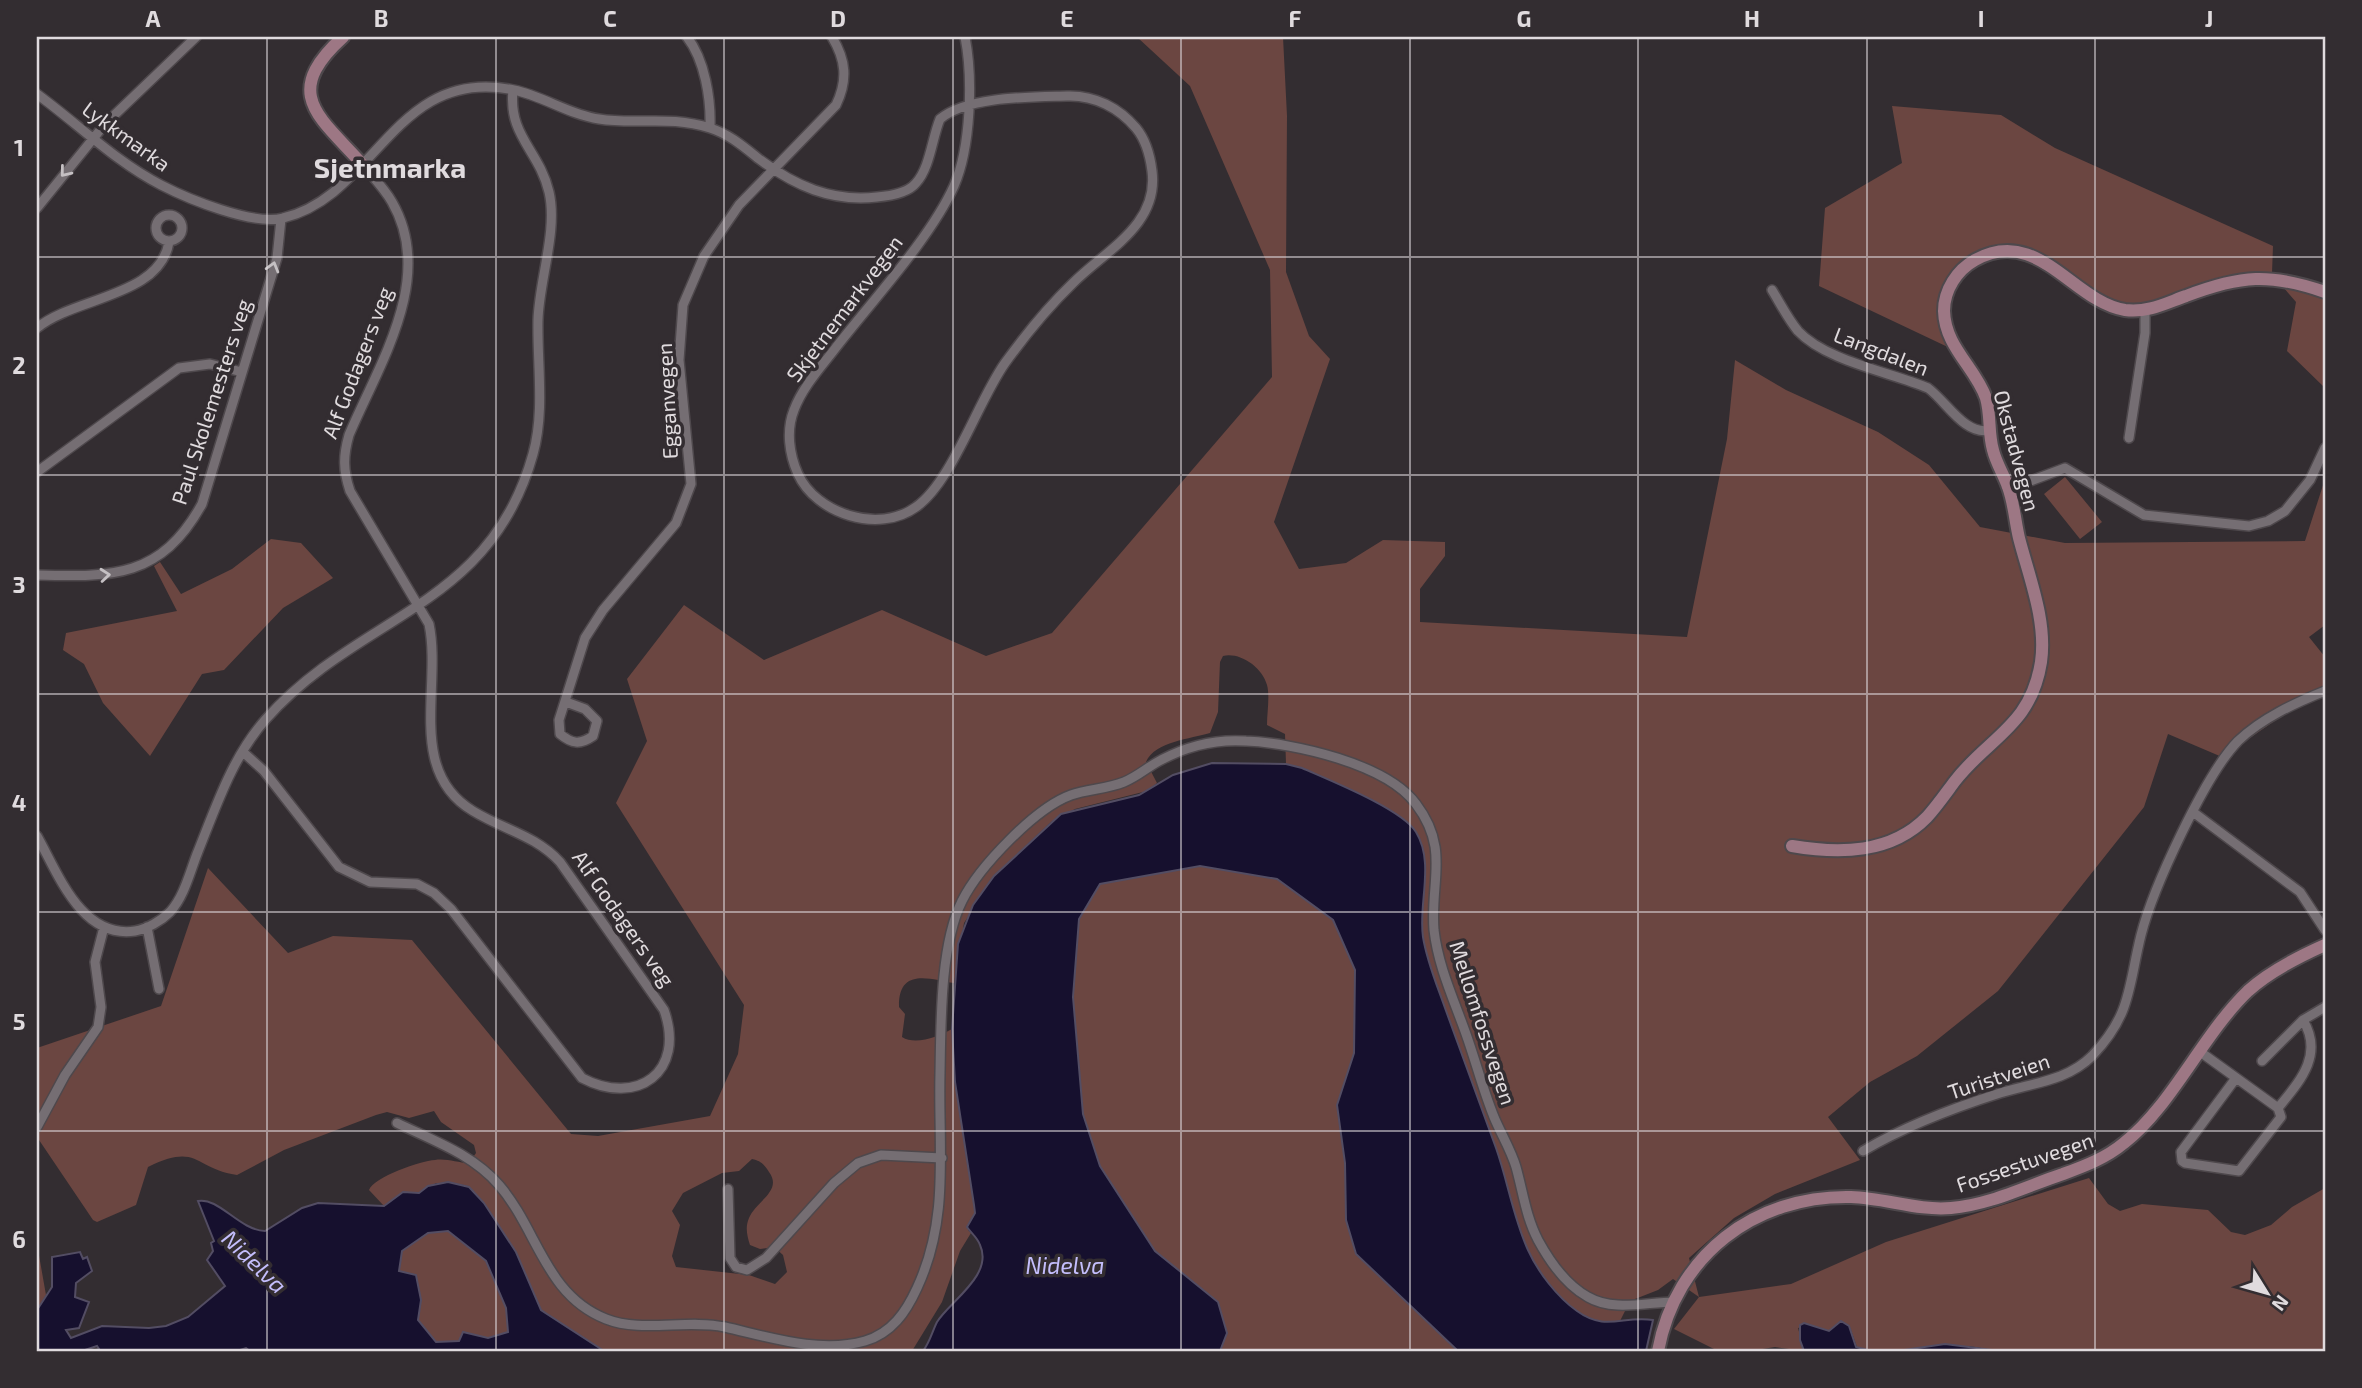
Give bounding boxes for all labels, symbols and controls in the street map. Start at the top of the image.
text: A [145,4,161,32]
text: B [374,4,388,32]
text: C [603,4,617,32]
text: D [830,4,846,32]
text: E [1060,4,1074,32]
text: F [1289,4,1302,32]
text: G [1517,4,1531,32]
text: H [1744,4,1760,32]
text: I [1978,4,1984,32]
text: J [2205,4,2213,32]
street label: Lykkmarka [78,96,176,176]
text: 1 [14,133,24,161]
district label: Sjetnmarka [314,150,466,184]
one-way arrow [61,164,73,177]
street label: Skjetnemarkvegen [781,230,908,387]
one-way arrow [265,261,280,273]
street label: Alf Godagers veg [316,283,397,442]
street label: Paul Skolemesters veg [166,295,256,508]
street label: Langdalen [1831,321,1932,380]
street label: Egganvegen [651,342,682,460]
text: 2 [12,351,26,379]
street label: Okstadvegen [1989,387,2046,514]
one-way arrow [100,568,111,583]
text: 3 [12,570,26,598]
text: 4 [12,788,26,816]
street label: Alf Godagers veg [568,845,681,991]
street label: Mellomfossvegen [1445,937,1522,1108]
text: 5 [13,1007,25,1035]
street label: Turistveien [1944,1047,2053,1104]
street label: Fossestuvegen [1953,1126,2096,1197]
water label: Nidelva [217,1224,293,1299]
text: 6 [12,1225,26,1253]
water label: Nidelva [1025,1251,1105,1279]
north arrow [2232,1258,2302,1328]
text: N [2268,1291,2294,1316]

